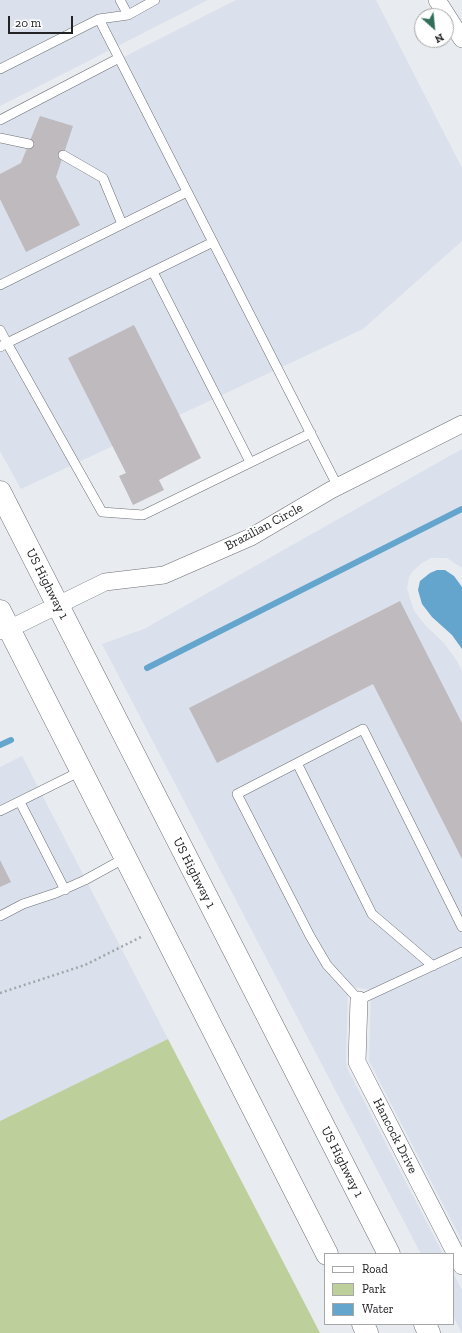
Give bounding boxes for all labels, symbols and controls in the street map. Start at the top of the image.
scale bar [10,8,75,34]
north arrow [414,8,454,48]
text: 20 m [15,16,41,30]
text: N [433,31,446,46]
street label: Brazilian Circle [222,500,306,554]
street label: US Highway 1 [22,546,72,622]
street label: US Highway 1 [169,835,219,911]
street label: Hancock Drive [369,1096,421,1176]
street label: US Highway 1 [317,1124,367,1200]
legend [324,1253,454,1325]
text: Road [362,1262,388,1276]
text: Park [362,1282,386,1296]
text: Water [362,1302,394,1316]

